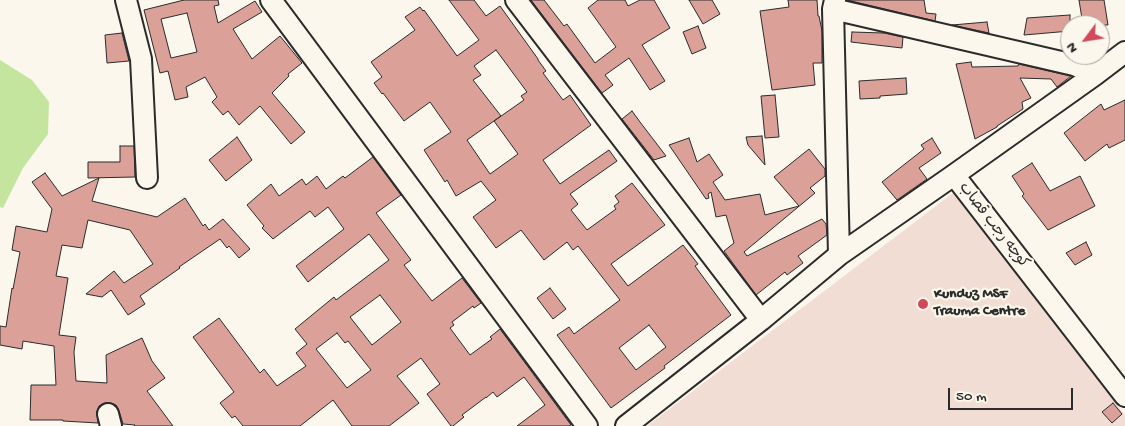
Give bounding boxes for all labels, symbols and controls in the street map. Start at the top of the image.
north arrow [1060,15,1110,65]
text: N [1063,39,1082,56]
street label: کوچه رجب قصاب [954,180,1032,272]
place label: Kunduz MSF Trauma Centre [934,286,1025,321]
marker: Kunduz MSF Trauma Centre [916,297,930,311]
scale bar [950,378,1075,410]
text: 50 m [956,388,987,406]

